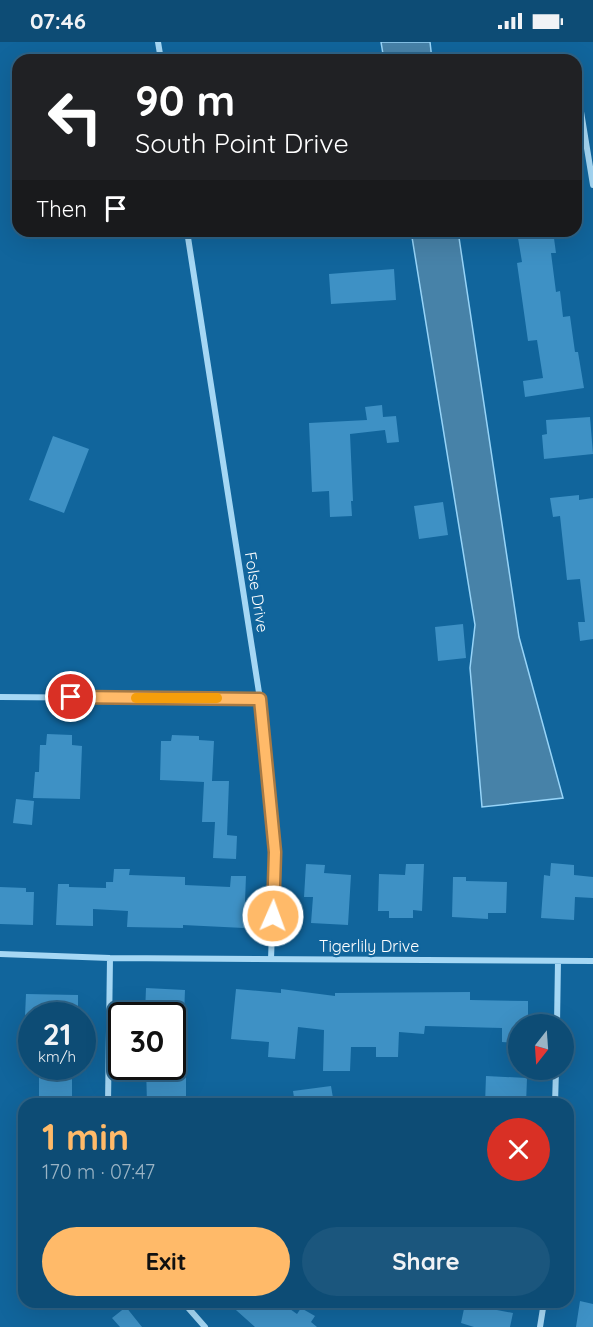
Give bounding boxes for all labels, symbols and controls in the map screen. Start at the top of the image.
text: 07:46 [30,7,86,35]
text: 90 m [135,74,235,127]
icon: left [36,78,114,156]
text: South Point Drive [135,126,349,160]
icon: arrive [99,192,132,225]
text: Then [36,195,87,223]
street label: Folse Drive [241,550,273,634]
pin [45,671,96,722]
icon: arrive [54,680,87,713]
position arrow [241,884,305,948]
street label: Tigerlily Drive [319,936,419,956]
speed limit sign: 30 [108,1002,186,1080]
north arrow [508,1014,574,1080]
map controls [508,1014,574,1080]
text: 21 [43,1015,71,1053]
text: km/h [38,1047,76,1066]
text: 1 min [42,1114,129,1159]
button: close [487,1118,550,1181]
text: 170 m · 07:47 [42,1159,155,1184]
button: Exit [42,1227,290,1296]
button: Share [302,1227,550,1296]

